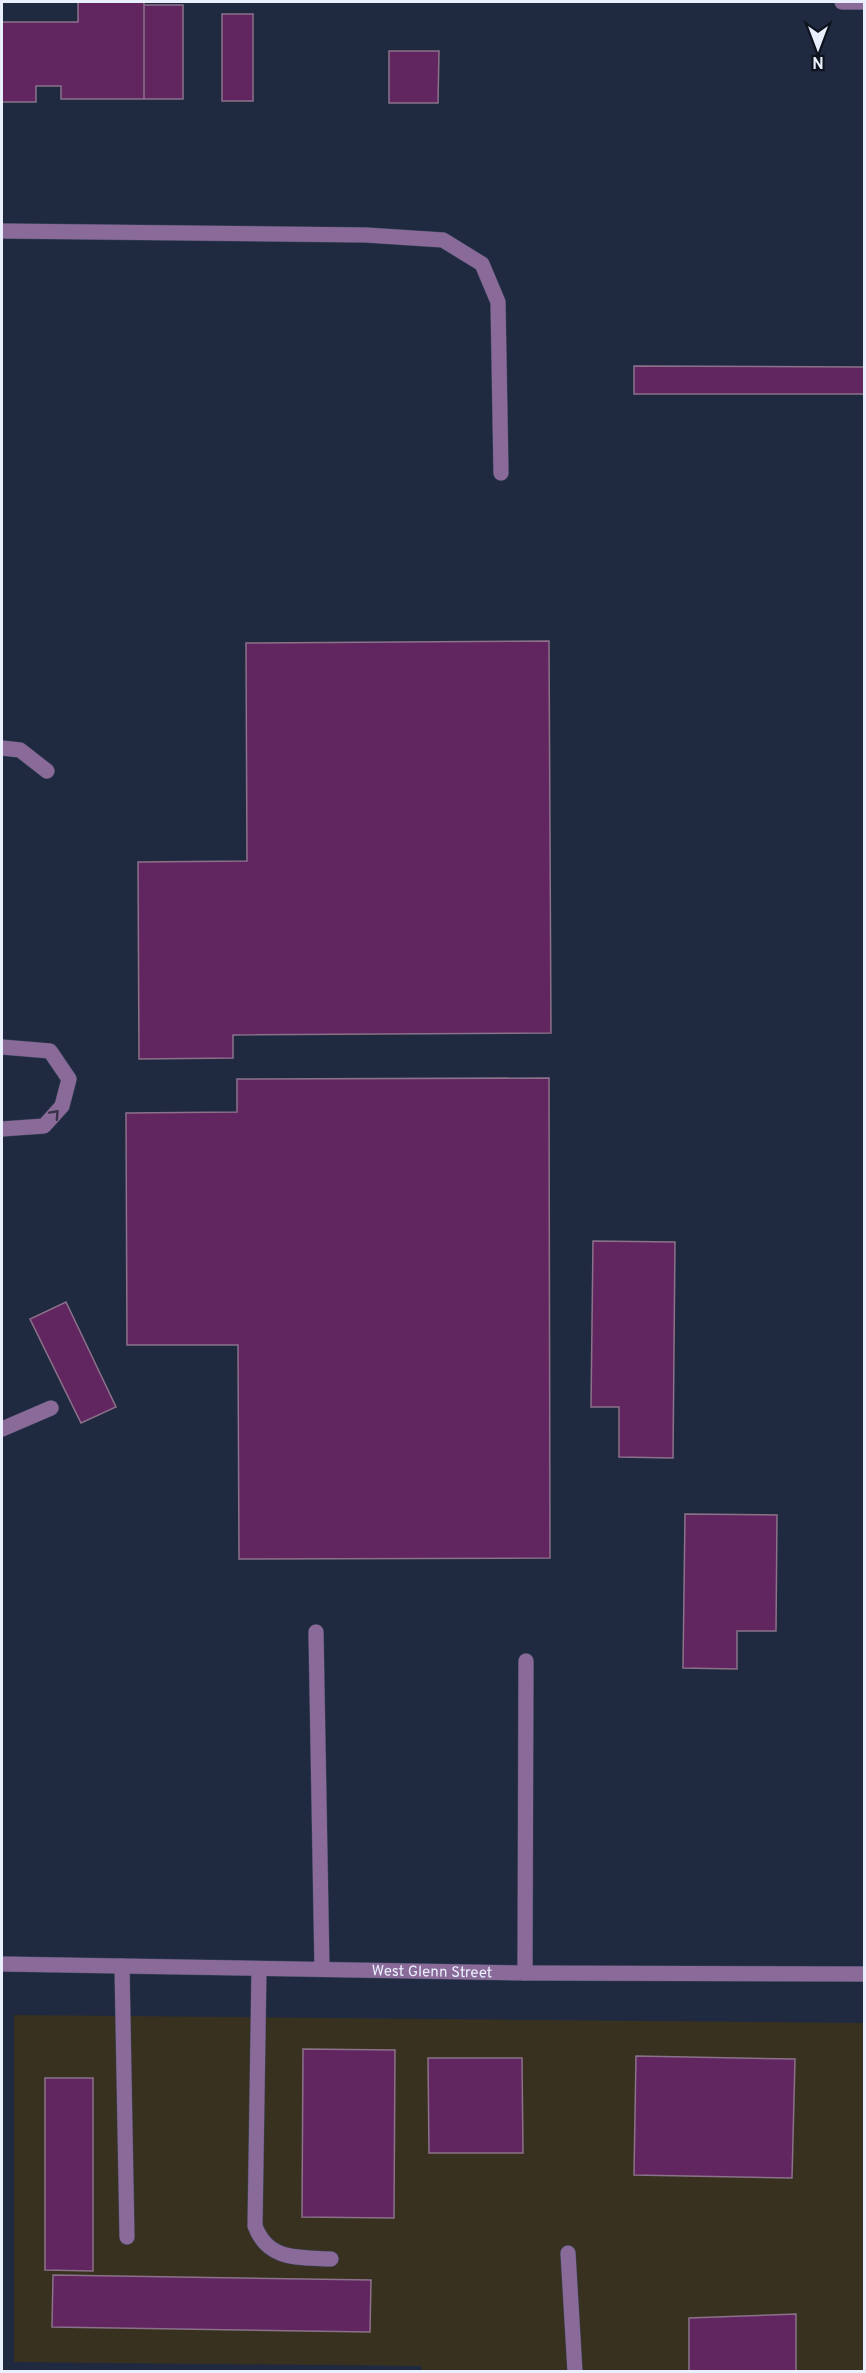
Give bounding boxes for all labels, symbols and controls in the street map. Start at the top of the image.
north arrow [788,18,848,78]
text: N [812,51,824,71]
one-way arrow [48,1110,59,1121]
street label: West Glenn Street [371,1962,492,1983]

